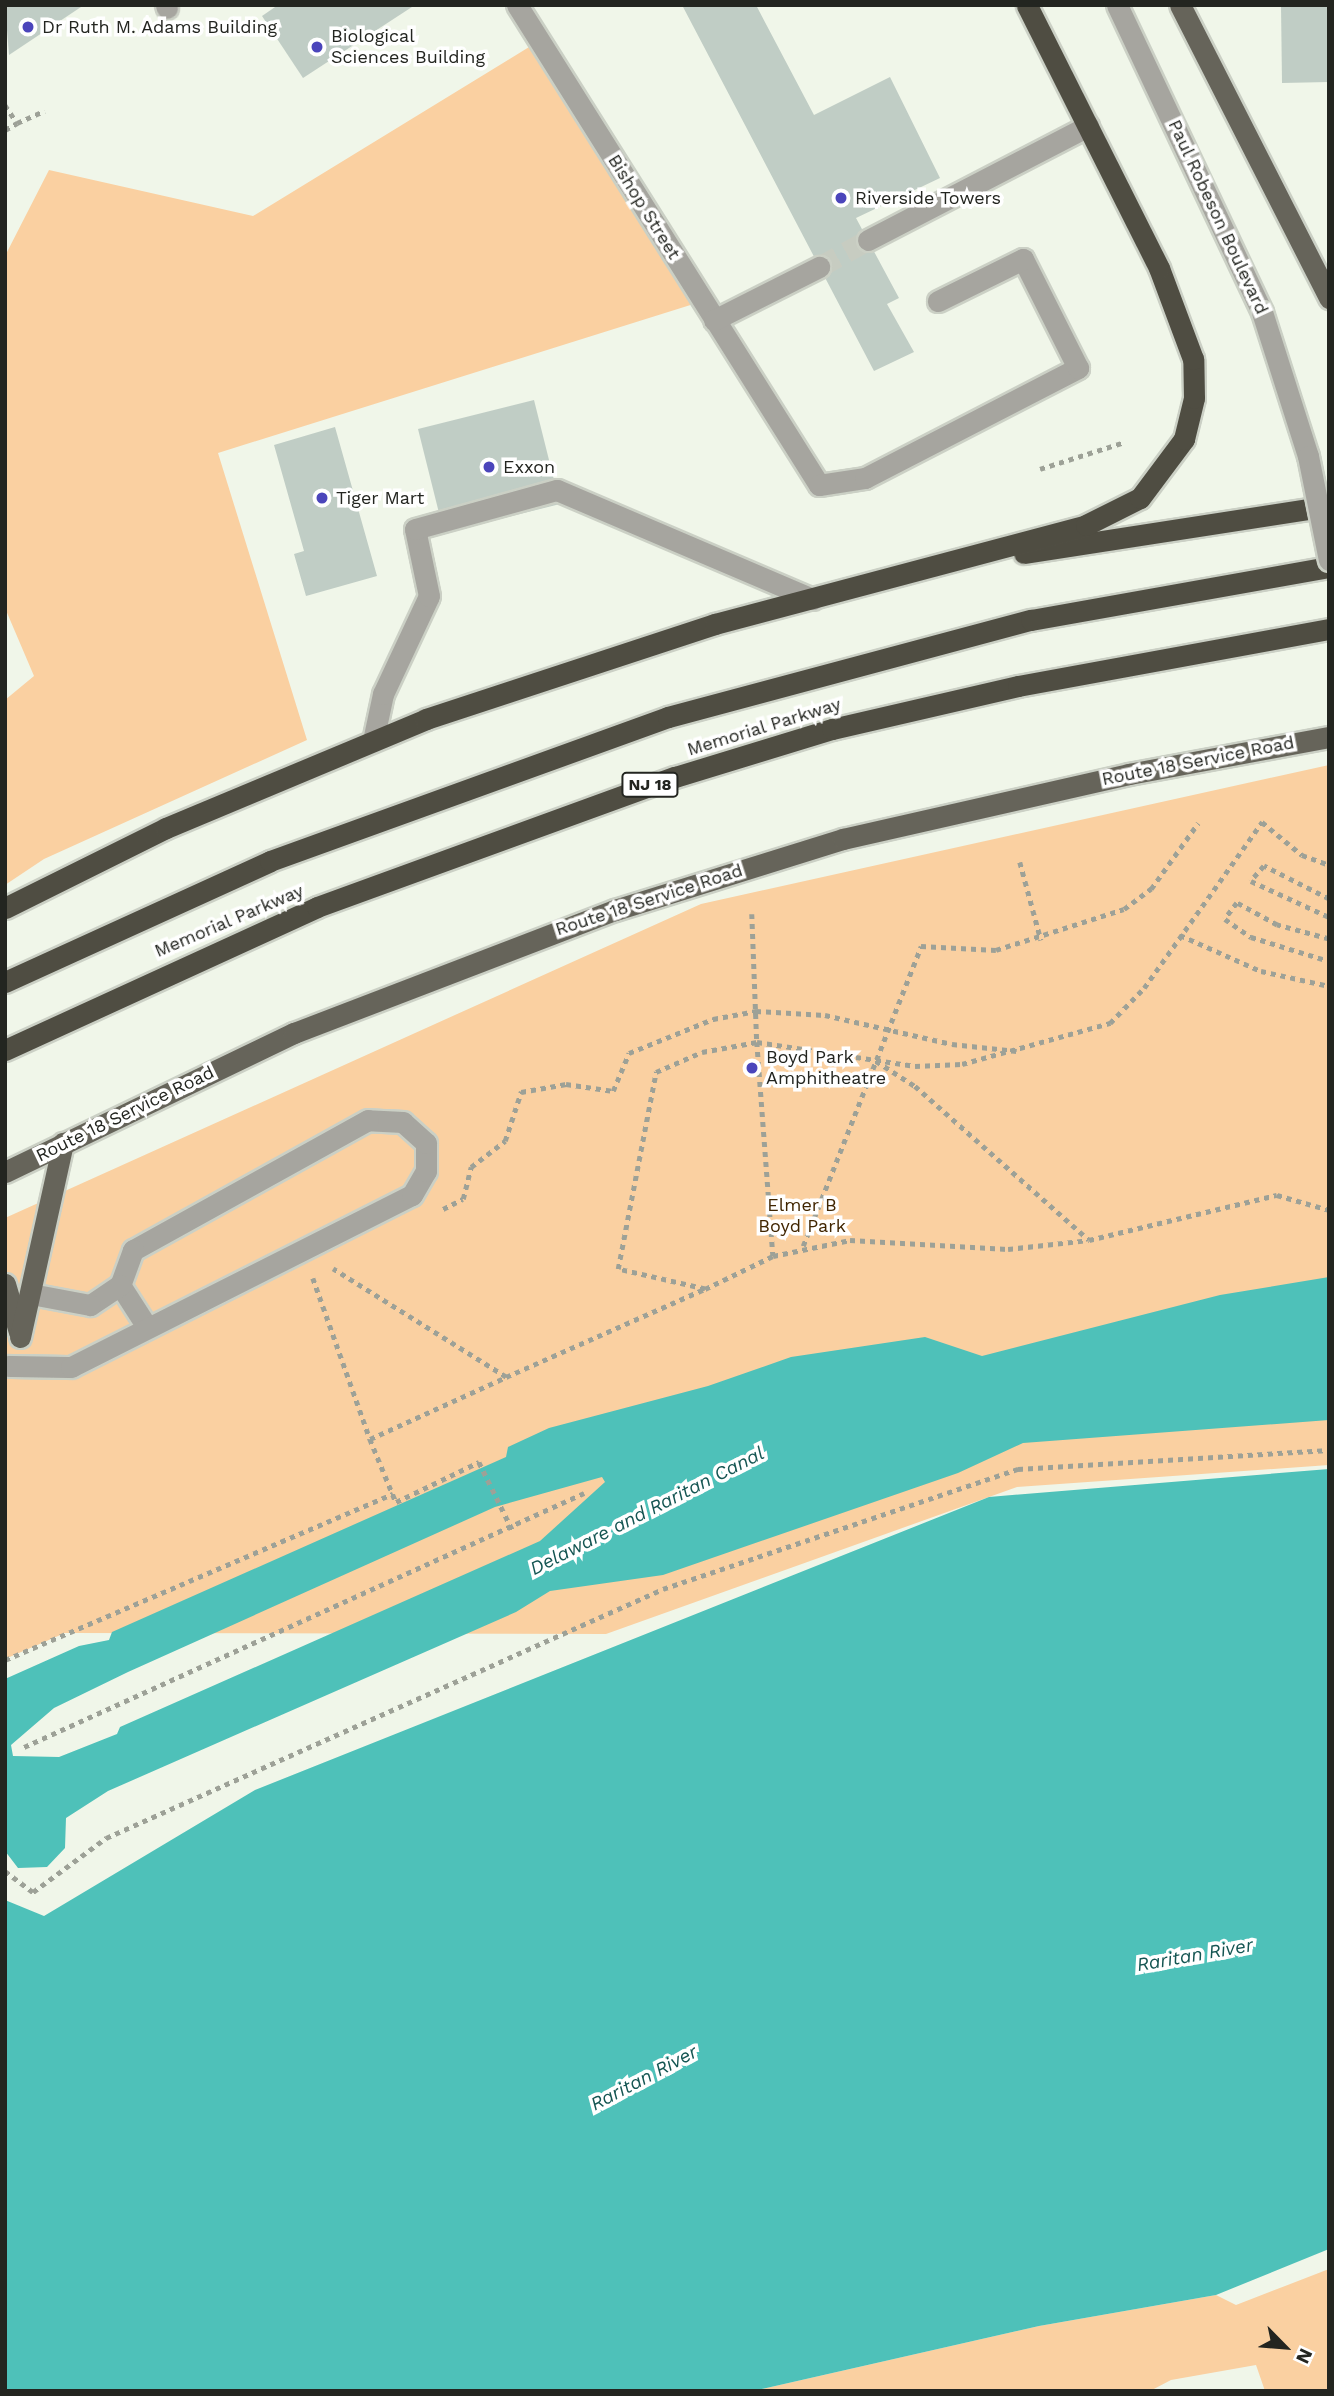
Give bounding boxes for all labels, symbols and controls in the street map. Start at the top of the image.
place label: Dr Ruth M. Adams Building [42,16,278,38]
marker: Dr Ruth M. Adams Building [20,19,36,35]
place label: Biological Sciences Building [331,26,485,68]
marker: Biological Sciences Building [309,39,325,55]
street label: Paul Robeson Boulevard [1163,116,1273,318]
street label: Bishop Street [603,151,685,263]
place label: Riverside Towers [855,187,1001,209]
marker: Riverside Towers [833,190,849,206]
place label: Exxon [503,456,555,478]
marker: Exxon [481,459,497,475]
place label: Tiger Mart [336,487,425,509]
marker: Tiger Mart [314,490,330,506]
street label: Memorial Parkway [684,693,844,761]
street label: Route 18 Service Road [1100,732,1296,790]
road number: NJ 18 [620,772,680,798]
street label: Route 18 Service Road [553,859,745,941]
street label: Memorial Parkway [151,880,307,962]
place label: Boyd Park Amphitheatre [766,1047,886,1090]
marker: Boyd Park Amphitheatre [744,1060,760,1076]
street label: Route 18 Service Road [32,1061,218,1167]
park label: Elmer B Boyd Park [758,1195,846,1238]
water label: Delaware and Raritan Canal [526,1442,768,1580]
water label: Raritan River [1135,1934,1255,1976]
water label: Raritan River [587,2040,701,2116]
north arrow [1250,2312,1320,2382]
text: N [1291,2345,1318,2367]

